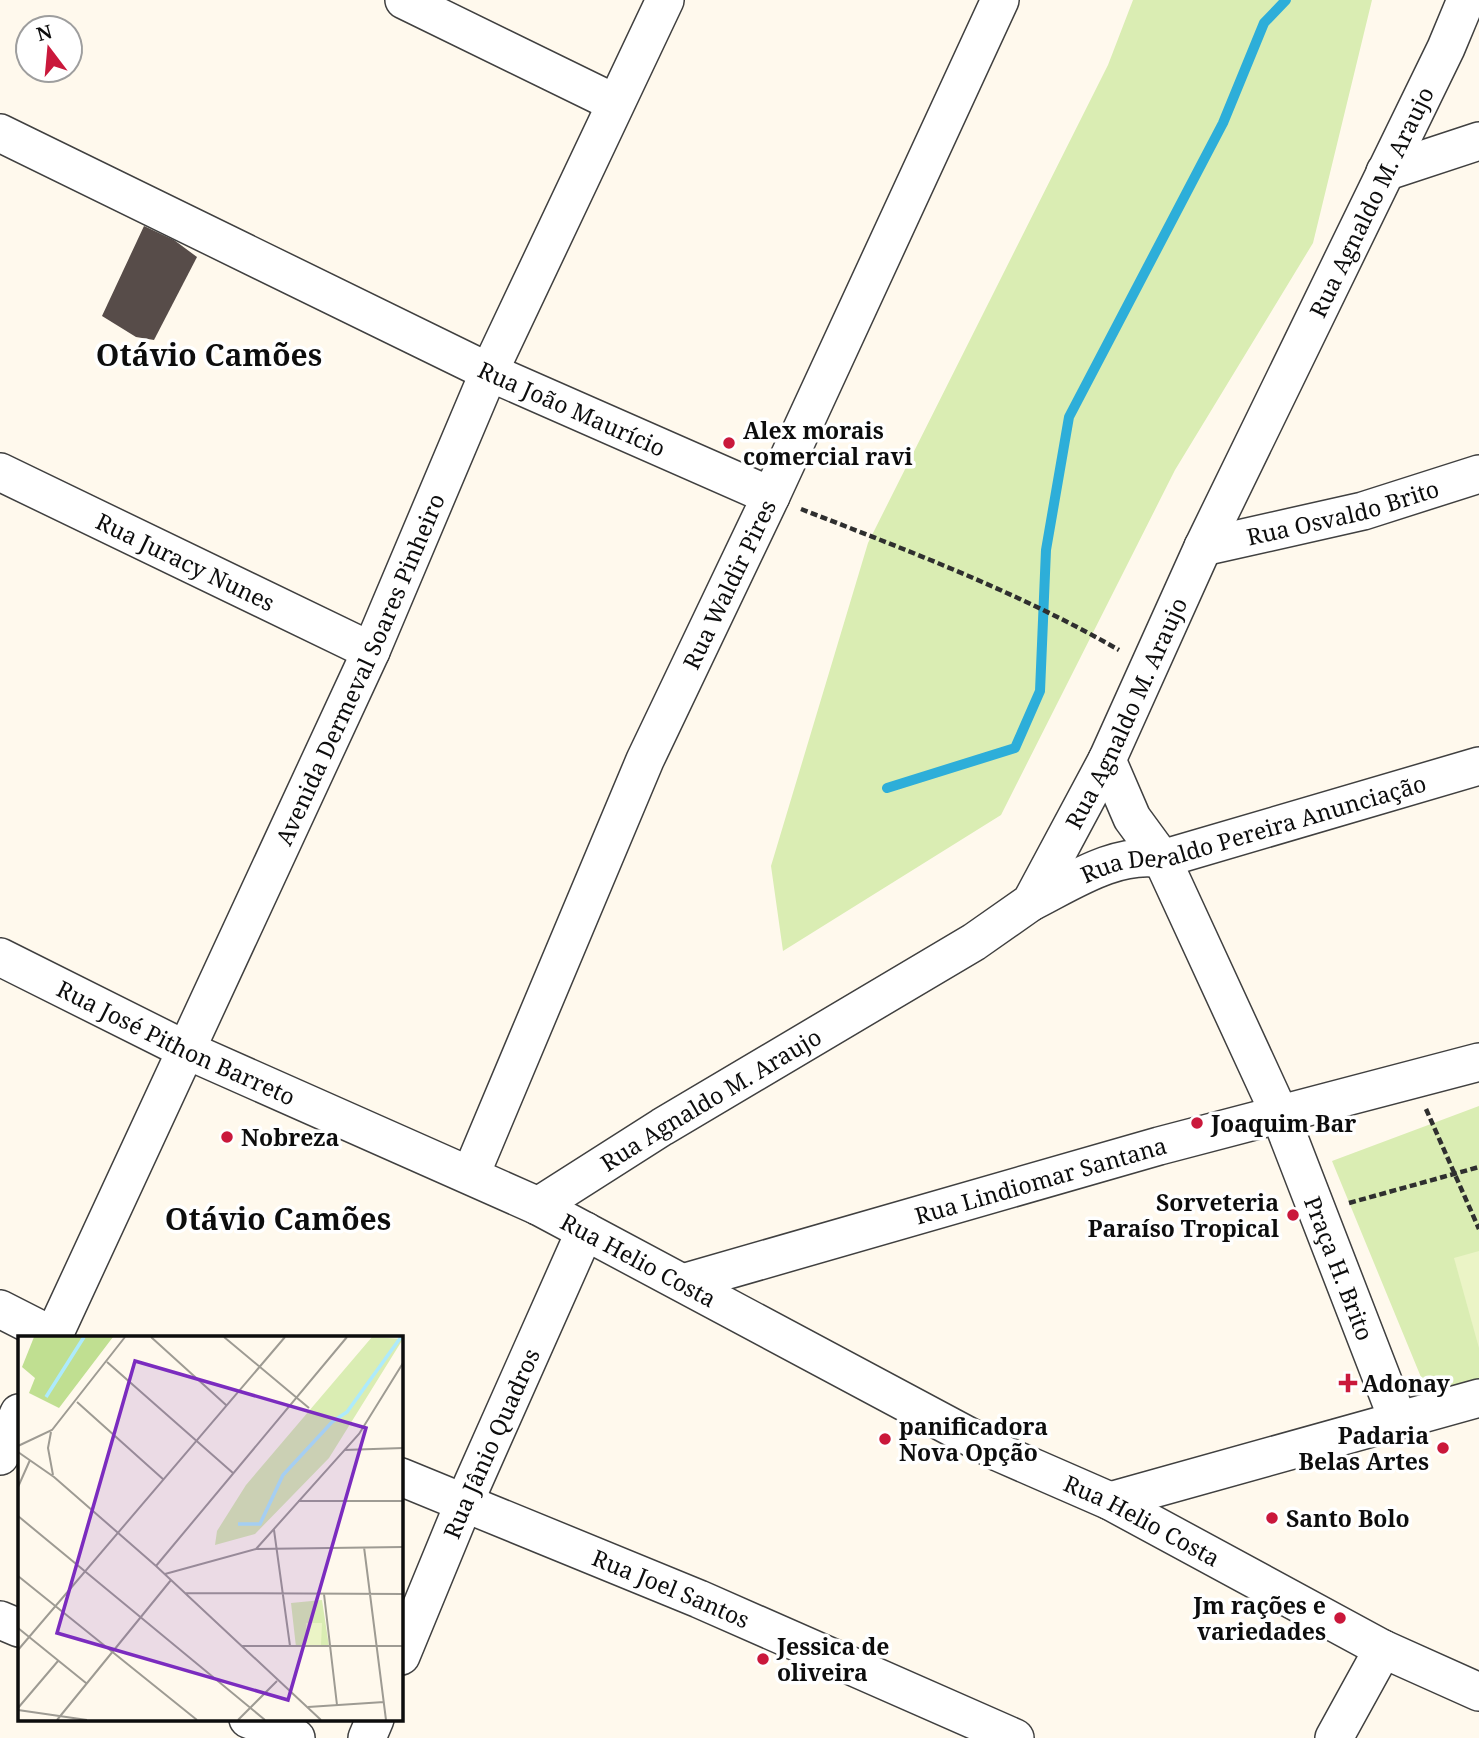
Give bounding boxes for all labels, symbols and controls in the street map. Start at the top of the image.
north arrow [14,14,84,84]
text: N [34,18,55,47]
street label: Rua Agnaldo M. Araujo [1301,81,1441,322]
district label: Otávio Camões [96,334,322,375]
street label: Rua João Maurício [473,353,671,464]
place label: Alex morais comercial ravi [743,414,913,472]
marker: Alex morais comercial ravi [721,435,737,451]
street label: Rua Osvaldo Brito [1244,472,1443,553]
street label: Avenida Dermeval Soares Pinheiro [267,488,452,850]
street label: Rua Waldir Pires [675,494,783,674]
street label: Rua Juracy Nunes [91,505,280,618]
street label: Rua Agnaldo M. Araujo [1057,592,1194,834]
street label: Rua Deraldo Pereira Anunciação [1075,766,1430,890]
street label: Rua José Pithon Barreto [52,972,301,1112]
street label: Rua Agnaldo M. Araujo [594,1020,827,1178]
place label: Joaquim Bar [1210,1107,1356,1139]
marker: Joaquim Bar [1189,1115,1205,1131]
place label: Nobreza [241,1121,340,1153]
marker: Nobreza [219,1129,235,1145]
street label: Rua Lindiomar Santana [911,1129,1170,1231]
place label: Sorveteria Paraíso Tropical [1088,1186,1279,1244]
street label: Praça H. Brito [1297,1191,1382,1345]
district label: Otávio Camões [165,1198,391,1239]
street label: Rua Helio Costa [555,1205,722,1314]
marker: Sorveteria Paraíso Tropical [1285,1207,1301,1223]
inset map [18,1336,402,1720]
street label: Rua Jânio Quadros [435,1343,547,1543]
place label: Adonay [1362,1367,1451,1399]
marker: Adonay [1340,1375,1356,1391]
place label: panificadora Nova Opção [899,1410,1048,1468]
place label: Padaria Belas Artes [1299,1419,1429,1477]
marker: panificadora Nova Opção [877,1431,893,1447]
marker: Padaria Belas Artes [1435,1440,1451,1456]
street label: Rua Helio Costa [1059,1467,1226,1574]
place label: Santo Bolo [1286,1502,1410,1534]
marker: Santo Bolo [1264,1510,1280,1526]
street label: Rua Joel Santos [588,1541,755,1635]
place label: Jm rações e variedades [1192,1589,1326,1647]
marker: Jm rações e variedades [1332,1610,1348,1626]
place label: Jessica de oliveira [776,1630,889,1688]
marker: Jessica de oliveira [755,1651,771,1667]

